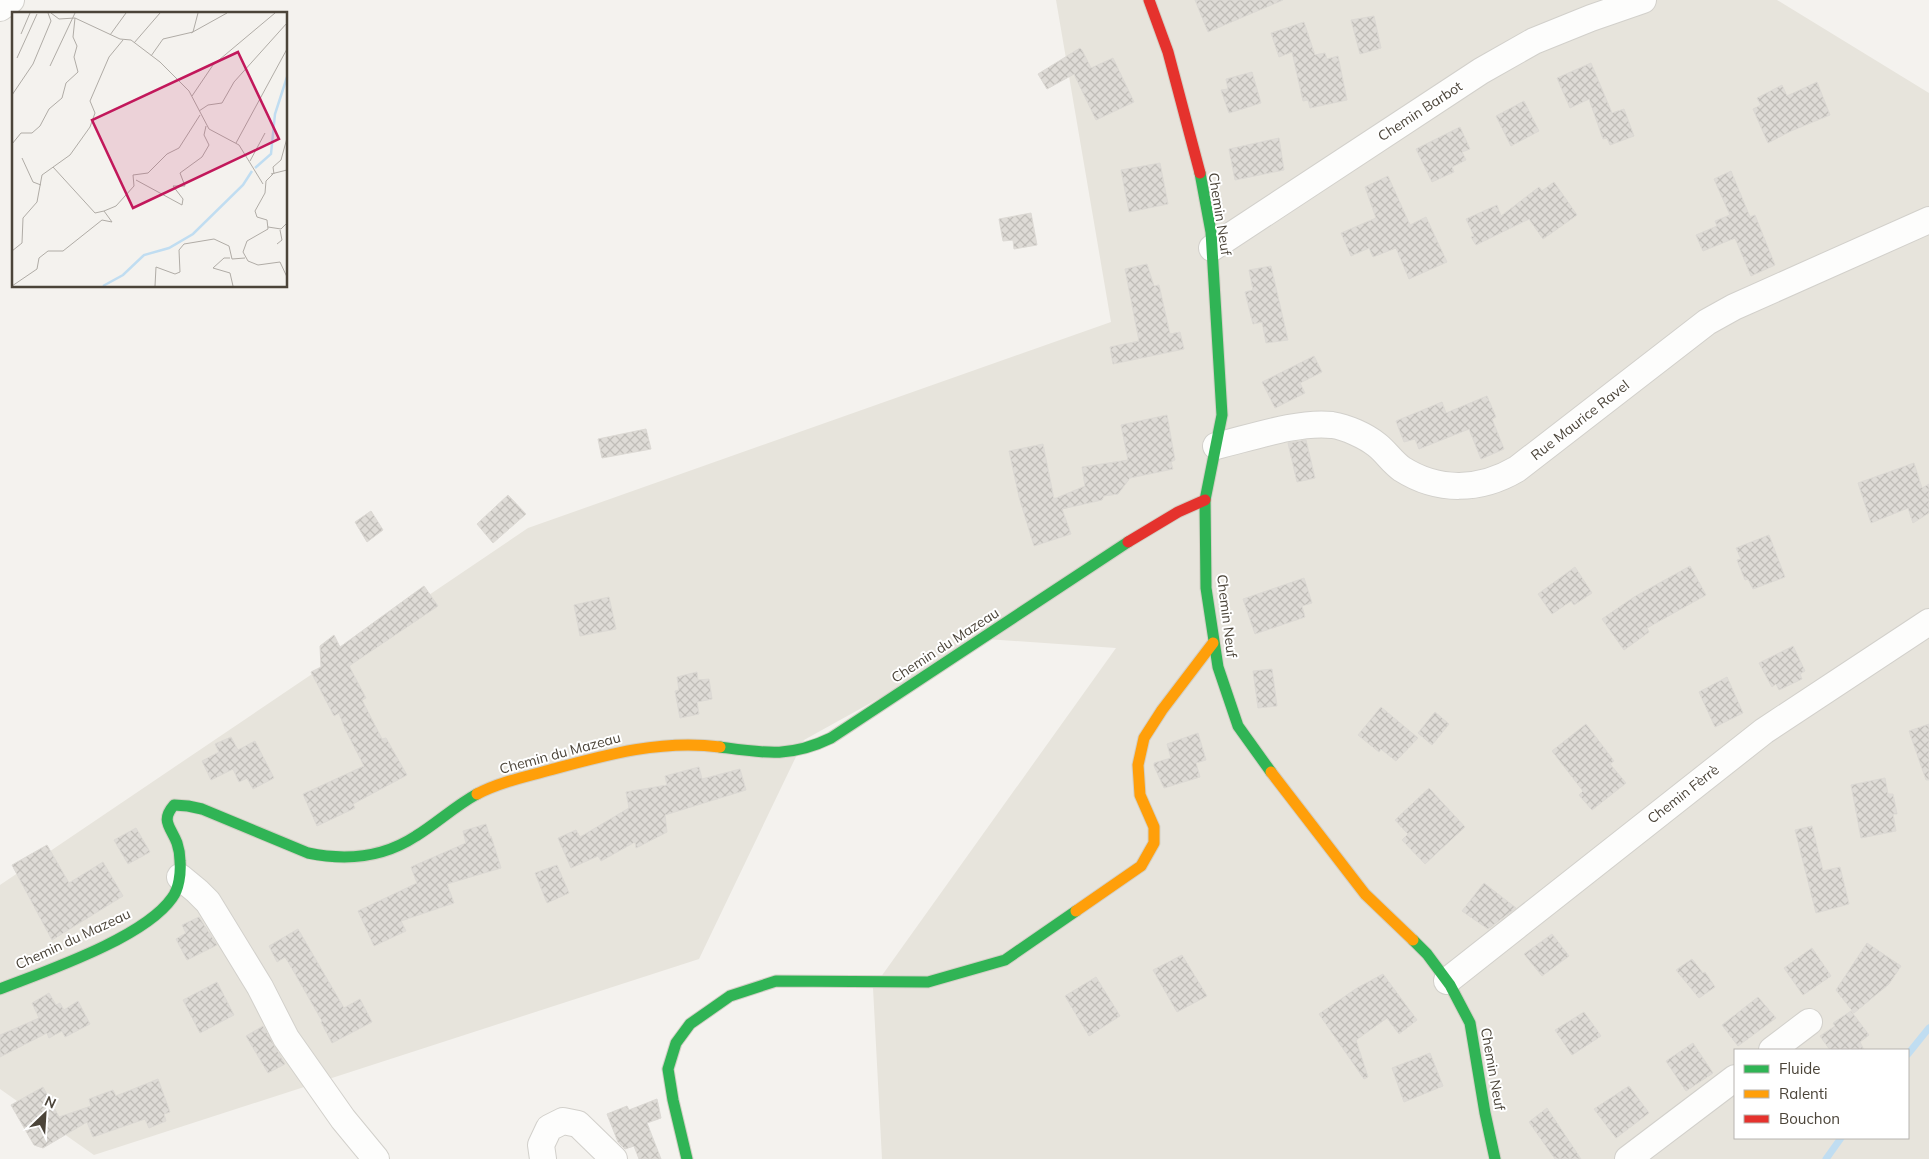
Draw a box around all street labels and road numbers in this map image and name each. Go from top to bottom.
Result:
street label: Chemin Barbot [1374,77,1466,145]
street label: Chemin Neuf [1205,171,1235,257]
street label: Rue Maurice Ravel [1527,376,1633,464]
street label: Chemin Neuf [1213,573,1241,659]
street label: Chemin du Mazeau [888,604,1002,686]
street label: Chemin du Mazeau [497,728,623,778]
street label: Chemin Fèrrè [1644,760,1722,828]
street label: Chemin du Mazeau [13,905,133,973]
street label: Chemin Neuf [1477,1026,1509,1112]

